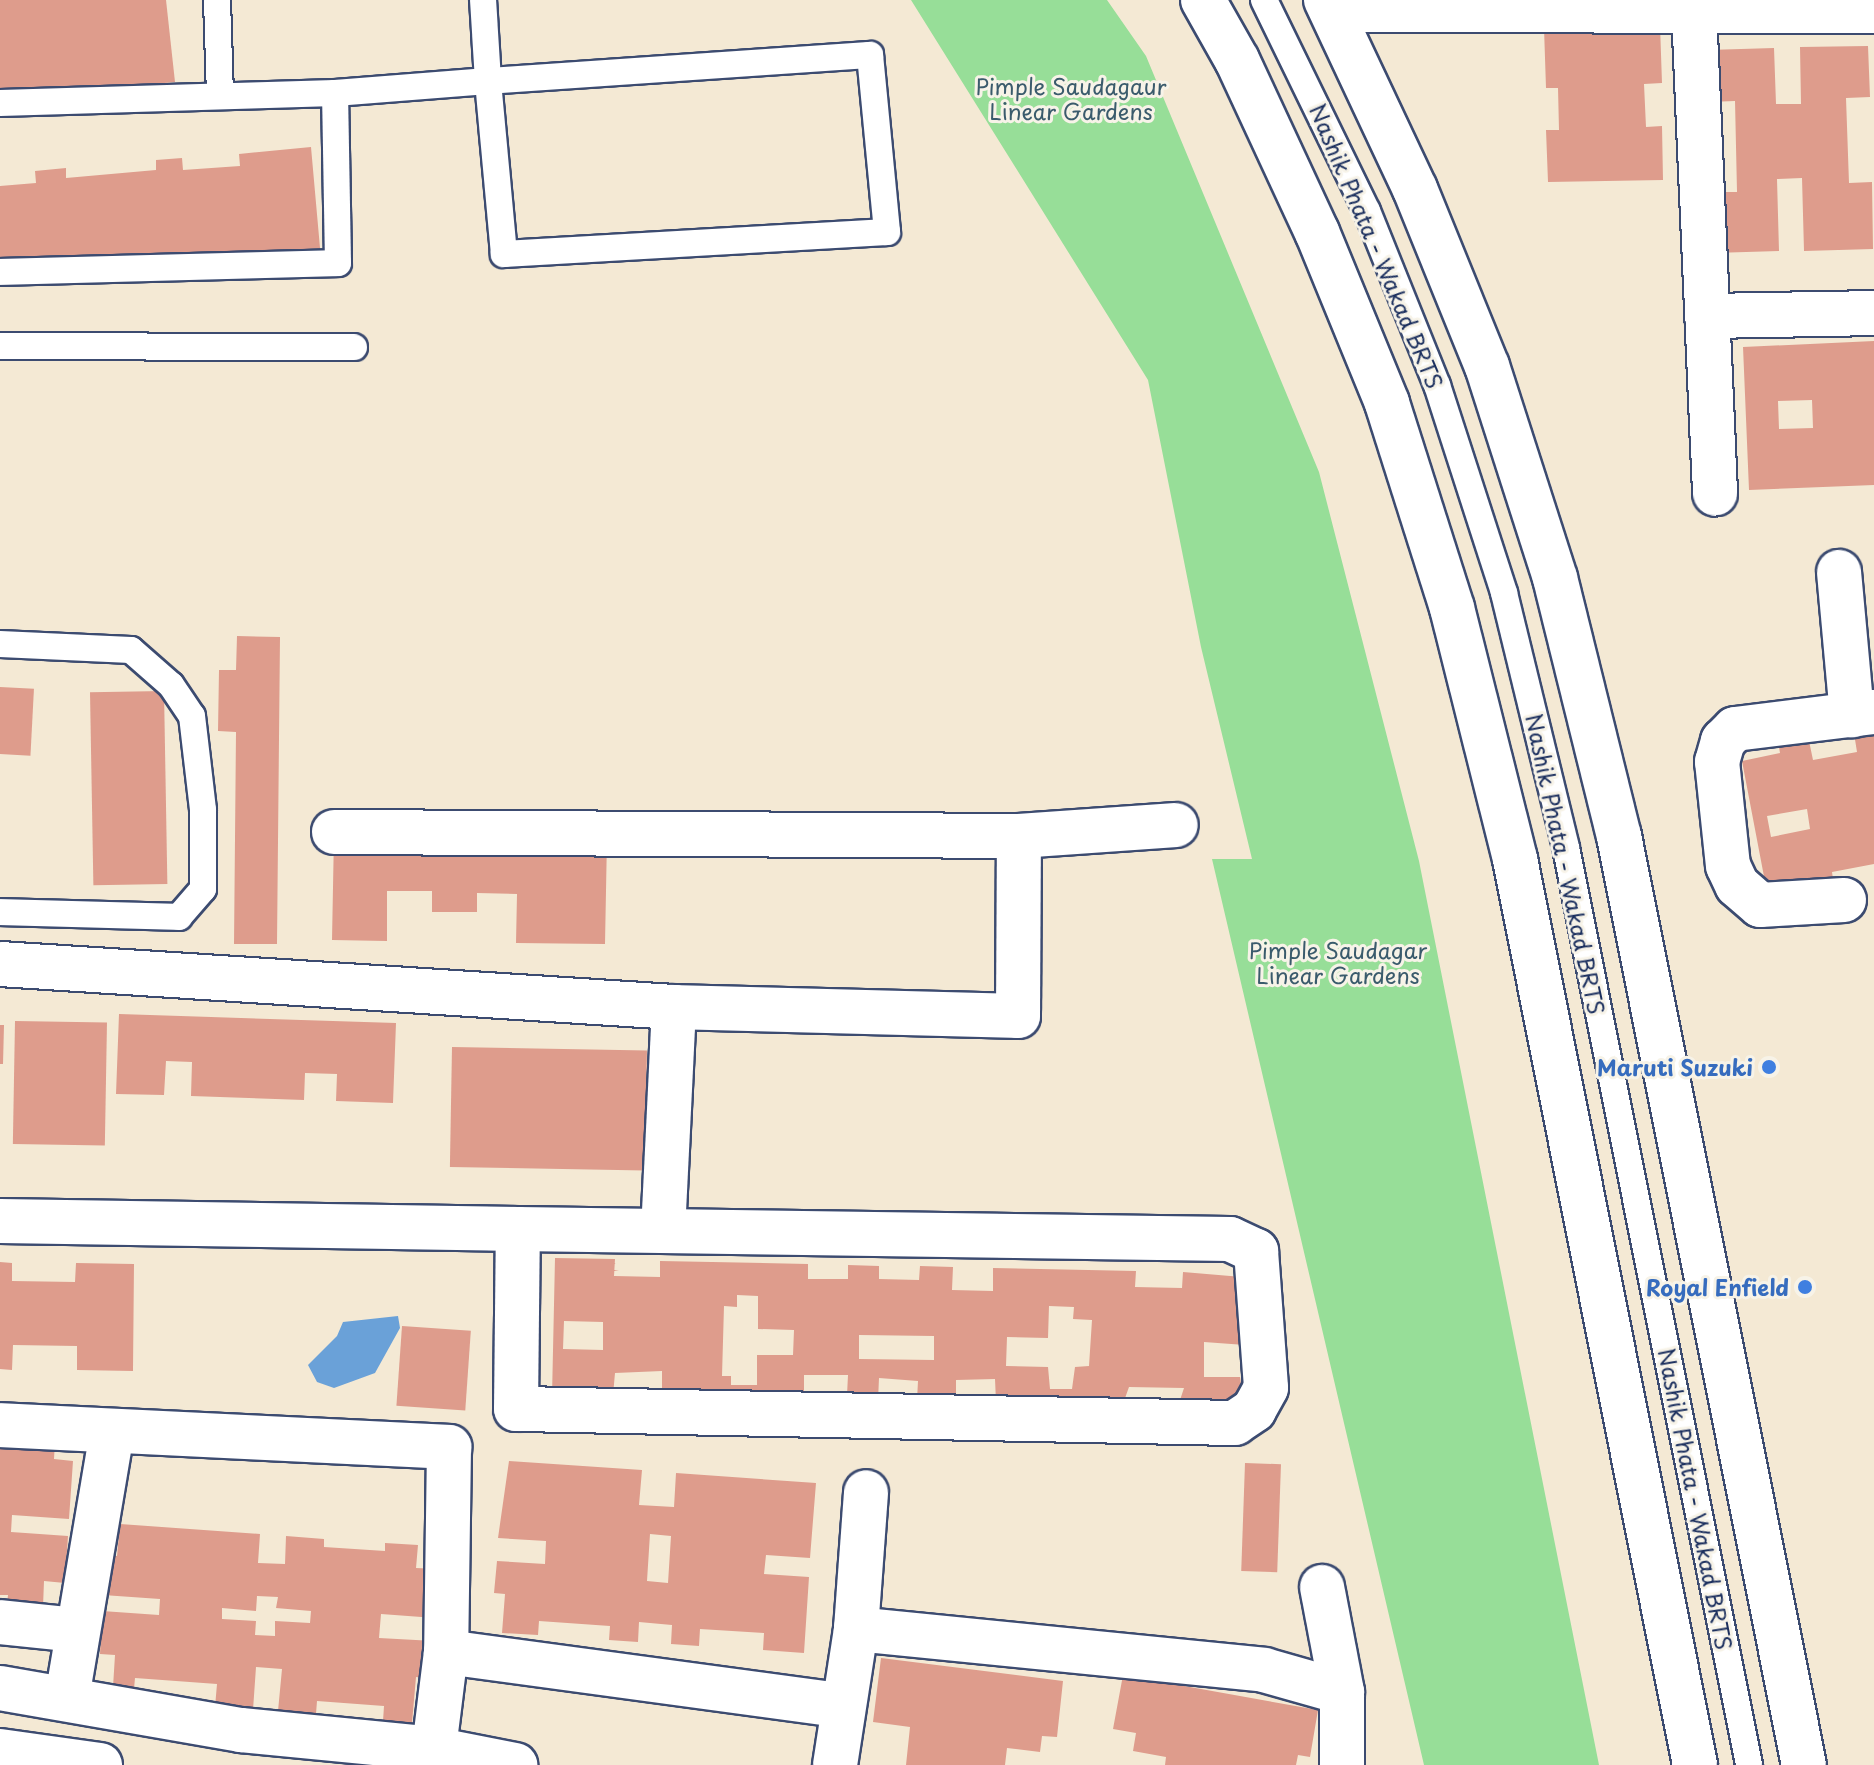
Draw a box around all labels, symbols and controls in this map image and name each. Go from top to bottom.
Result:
park label: Pimple Saudagaur Linear Gardens [974,72,1168,124]
street label: Nashik Phata - Wakad BRTS [1305,99,1449,393]
street label: Nashik Phata - Wakad BRTS [1521,711,1611,1017]
park label: Pimple Saudagar Linear Gardens [1248,936,1428,988]
place label: Maruti Suzuki [1597,1054,1753,1080]
marker: Maruti Suzuki [1760,1058,1778,1076]
place label: Royal Enfield [1646,1274,1789,1300]
marker: Royal Enfield [1796,1278,1814,1296]
street label: Nashik Phata - Wakad BRTS [1654,1345,1738,1653]

